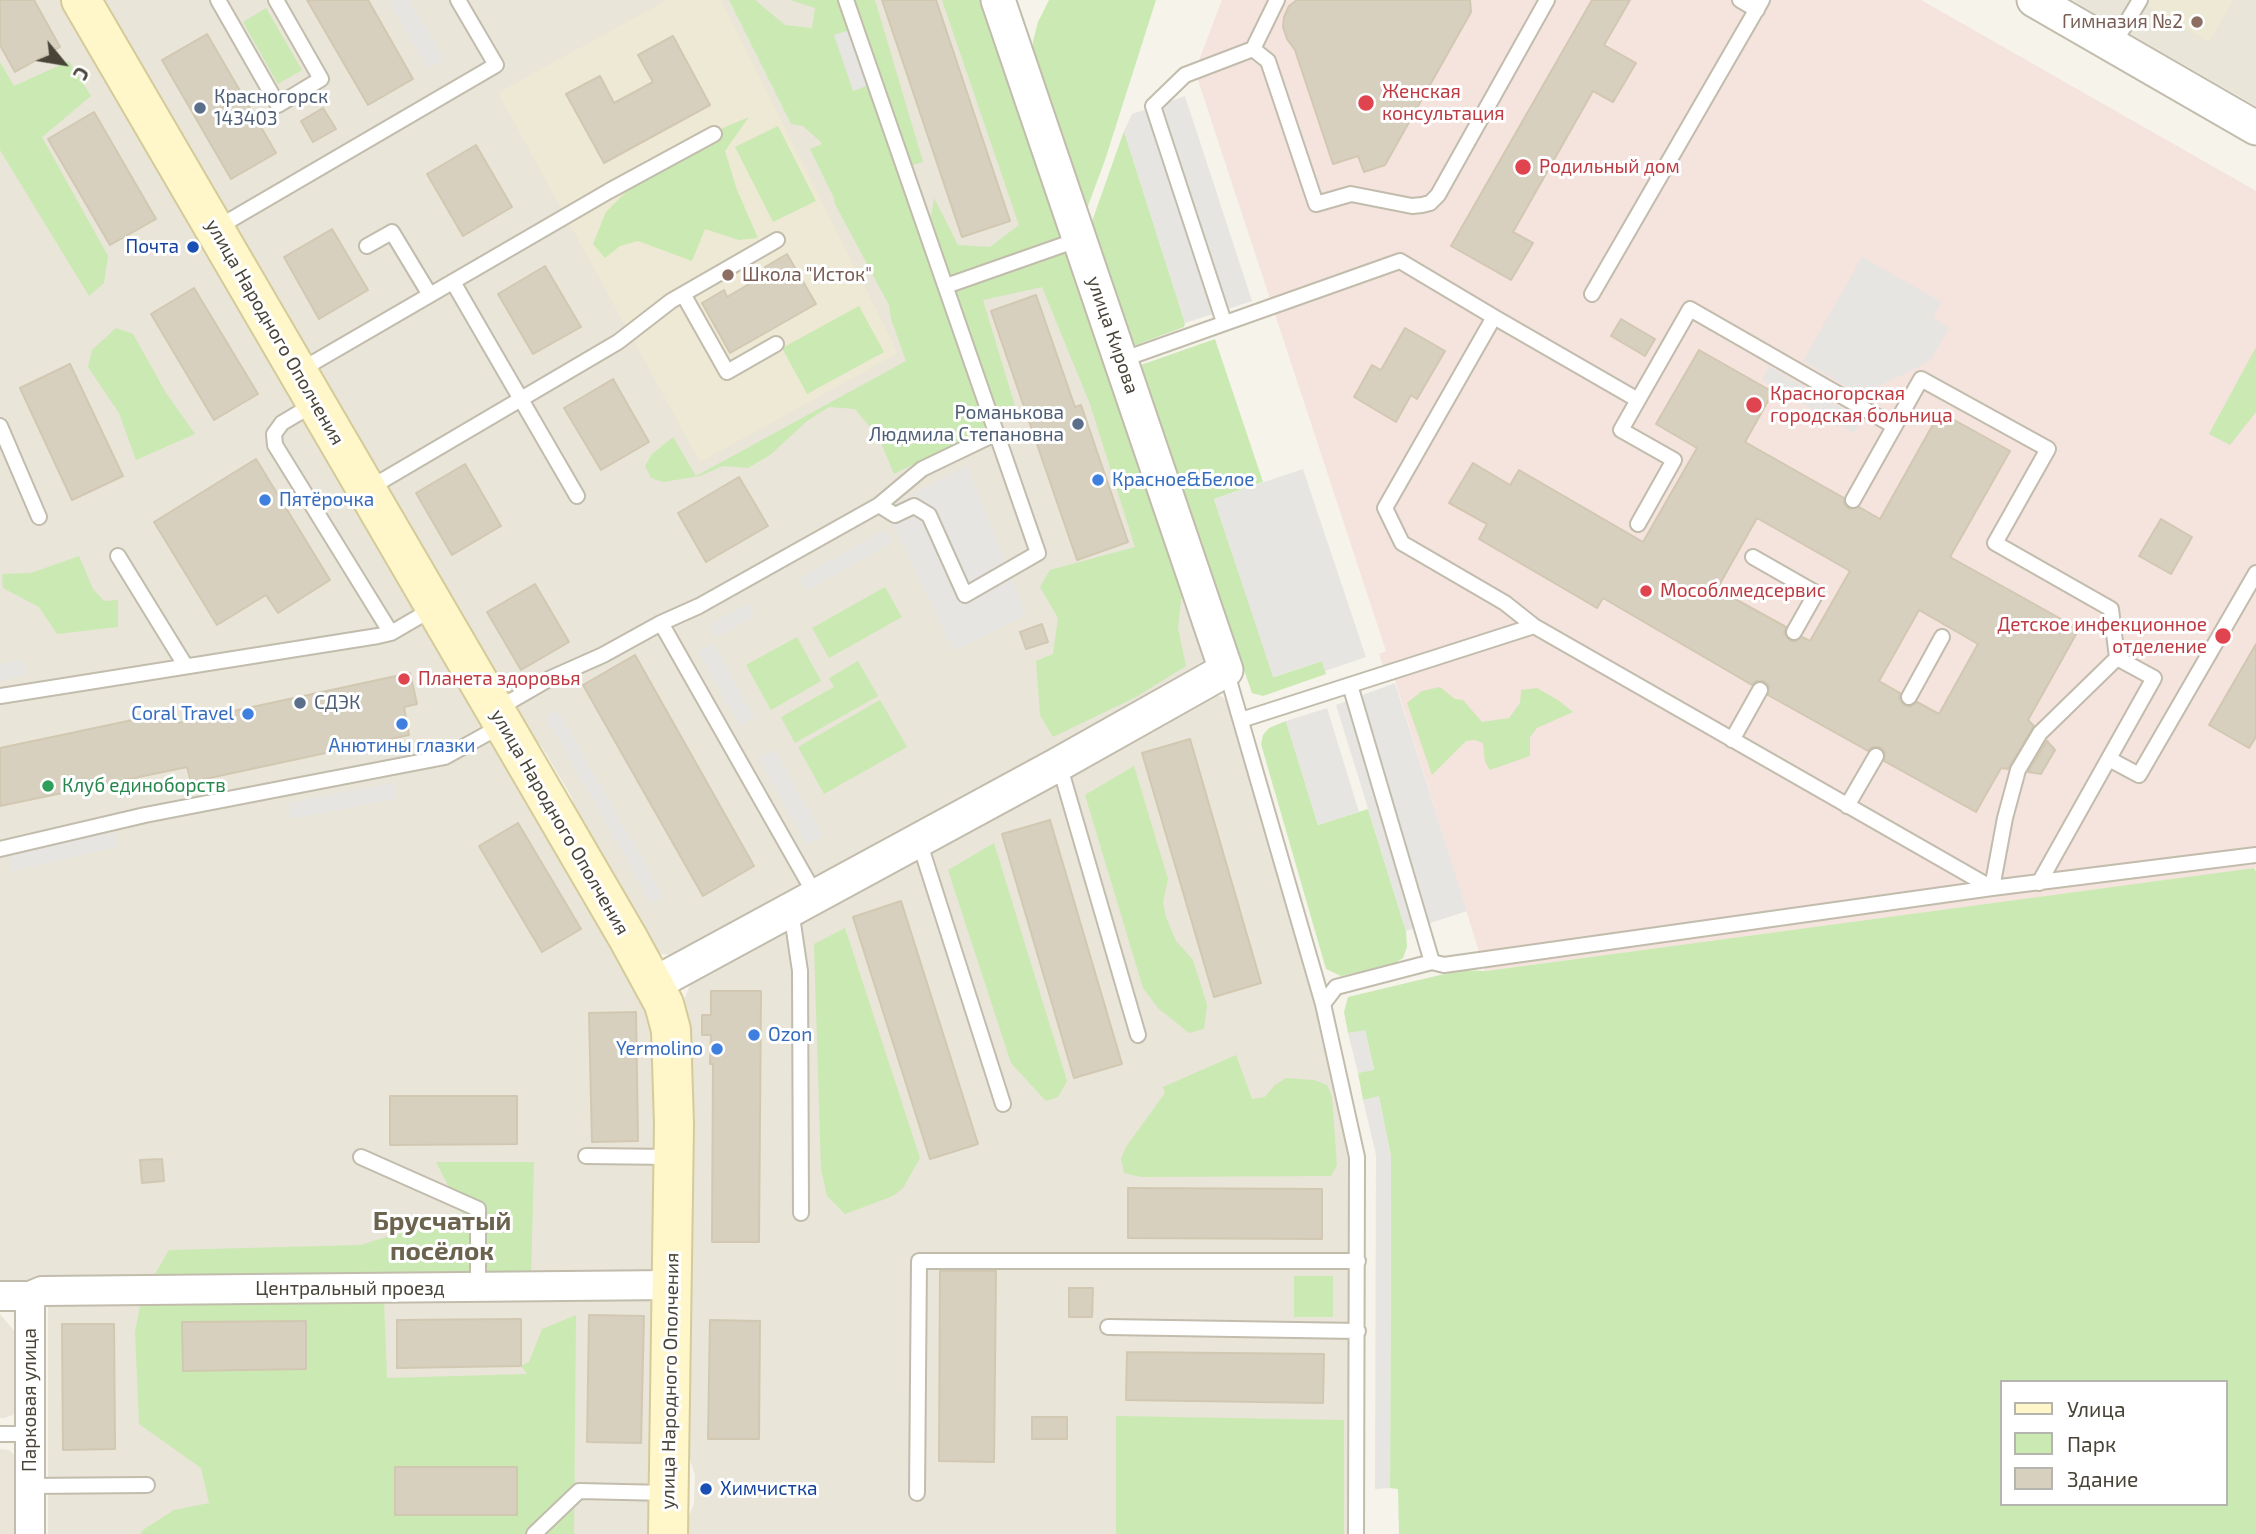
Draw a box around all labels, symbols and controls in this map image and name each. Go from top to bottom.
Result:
place label: Гимназия №2 [2062,11,2183,33]
marker: Гимназия №2 [2189,14,2205,30]
north arrow [28,28,98,98]
text: С [69,63,94,84]
place label: Женская консультация [1382,81,1505,125]
place label: Красногорск 143403 [214,86,328,130]
marker: Женская консультация [1356,93,1376,113]
marker: Красногорск 143403 [192,100,208,116]
place label: Родильный дом [1539,156,1680,178]
marker: Родильный дом [1513,157,1533,177]
street label: улица Народного Ополчения [201,215,349,449]
place label: Почта [126,236,179,258]
marker: Почта [185,239,201,255]
place label: Школа "Исток" [742,264,872,286]
marker: Школа "Исток" [720,267,736,283]
street label: улица Кирова [1082,273,1144,397]
place label: Красногорская городская больница [1770,383,1953,427]
marker: Красногорская городская больница [1744,395,1764,415]
place label: Романькова Людмила Степановна [869,402,1064,446]
marker: Романькова Людмила Степановна [1070,416,1086,432]
place label: Красное&Белое [1112,469,1255,491]
marker: Красное&Белое [1090,472,1106,488]
place label: Пятёрочка [279,489,374,511]
marker: Пятёрочка [257,492,273,508]
place label: Мособлмедсервис [1660,580,1826,602]
marker: Мособлмедсервис [1638,583,1654,599]
place label: Детское инфекционное отделение [1997,614,2207,658]
marker: Детское инфекционное отделение [2213,626,2233,646]
place label: Планета здоровья [418,668,581,690]
marker: Планета здоровья [396,671,412,687]
place label: СДЭК [314,692,360,714]
marker: СДЭК [292,695,308,711]
place label: Coral Travel [131,703,234,725]
street label: улица Народного Ополчения [486,705,634,939]
marker: Coral Travel [240,706,256,722]
marker: Анютины глазки [394,716,410,732]
place label: Анютины глазки [329,735,475,757]
place label: Клуб единоборств [62,775,226,797]
marker: Клуб единоборств [40,778,56,794]
place label: Ozon [768,1024,812,1046]
marker: Ozon [746,1027,762,1043]
place label: Yermolino [616,1038,703,1060]
marker: Yermolino [709,1041,725,1057]
district label: Брусчатый посёлок [373,1205,511,1266]
street label: улица Народного Ополчения [656,1252,684,1510]
street label: Центральный проезд [255,1278,445,1300]
street label: Парковая улица [19,1328,41,1472]
legend [2000,1380,2228,1506]
text: Улица [2067,1396,2126,1421]
text: Парк [2067,1431,2116,1456]
text: Здание [2067,1466,2138,1491]
place label: Химчистка [720,1478,818,1500]
marker: Химчистка [698,1481,714,1497]

